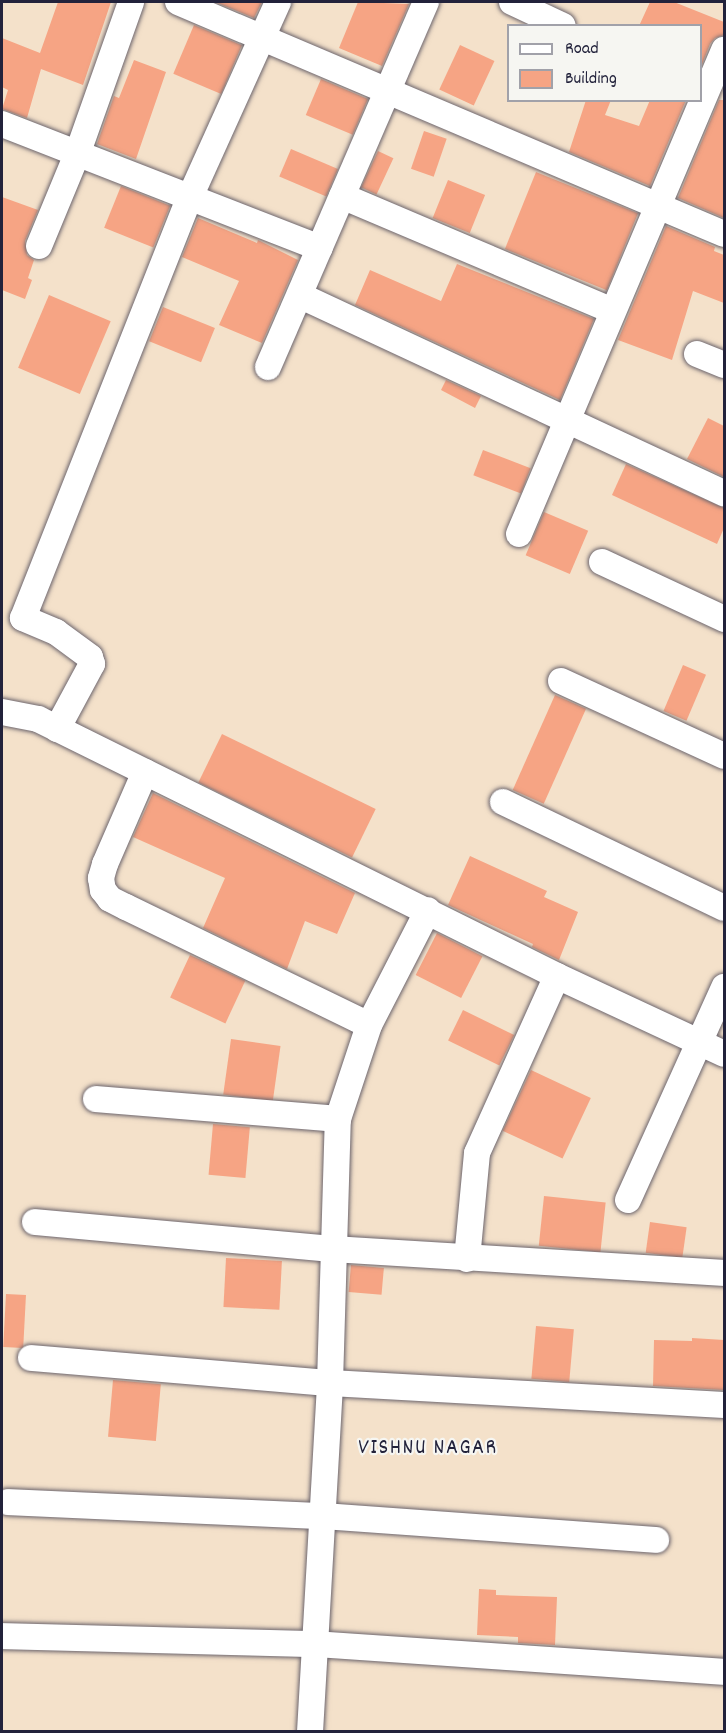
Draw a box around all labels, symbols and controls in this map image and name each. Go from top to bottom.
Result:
legend [507,24,702,102]
text: Road [565,37,599,62]
text: Building [565,67,617,92]
district label: VISHNU NAGAR [358,1436,498,1462]

